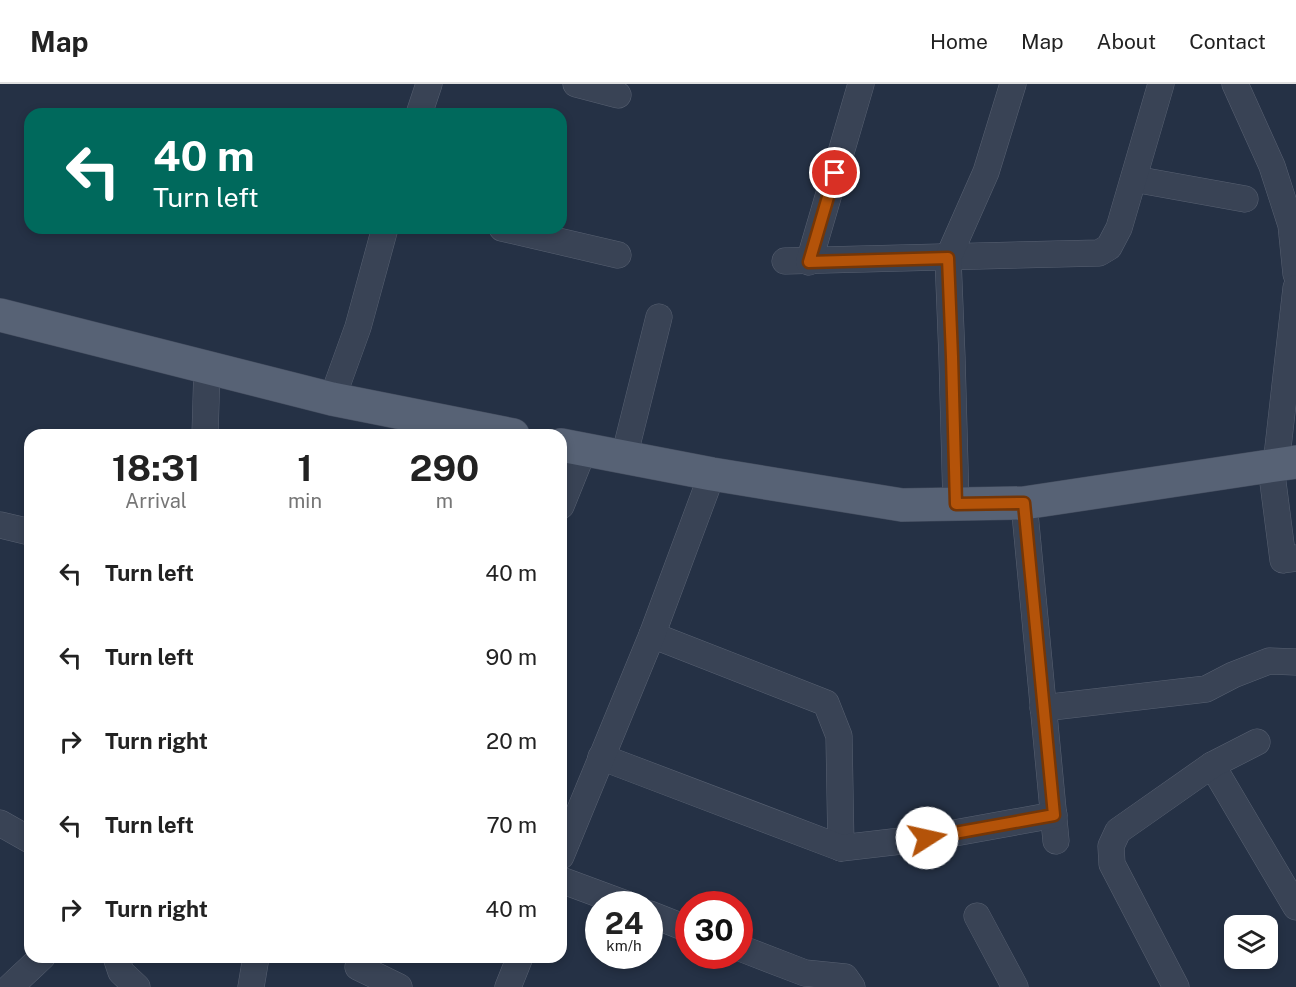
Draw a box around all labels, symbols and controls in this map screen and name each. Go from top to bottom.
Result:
text: Map [30,25,89,58]
text: Home [930,29,988,54]
text: Map [1021,29,1064,54]
text: About [1097,29,1156,54]
text: Contact [1189,29,1266,54]
text: 40 m [153,131,255,180]
icon: left [54,132,132,210]
pin [809,147,860,198]
icon: arrive [818,156,851,189]
text: Turn left [153,181,259,213]
text: 18:31 [112,447,200,489]
text: 1 [297,447,313,489]
text: 290 [410,447,479,489]
text: Arrival [125,489,187,513]
text: min [288,489,322,513]
text: m [436,489,453,513]
icon: left [54,557,87,590]
text: Turn left [105,560,194,586]
text: 40 m [485,560,537,586]
icon: left [54,641,87,674]
text: Turn left [105,644,194,670]
text: 90 m [486,644,537,670]
icon: right [54,725,87,758]
text: Turn right [105,728,208,754]
text: 20 m [486,728,537,754]
position arrow [895,806,959,870]
icon: left [54,809,87,842]
text: Turn left [105,812,194,838]
text: 70 m [486,812,537,838]
speed limit sign: 30 [675,891,753,969]
icon: right [54,893,87,926]
text: Turn right [105,896,208,922]
text: 40 m [485,896,537,922]
text: 24 [605,905,643,941]
map controls [1224,915,1278,969]
button: layers [1224,915,1278,969]
text: km/h [606,937,642,954]

